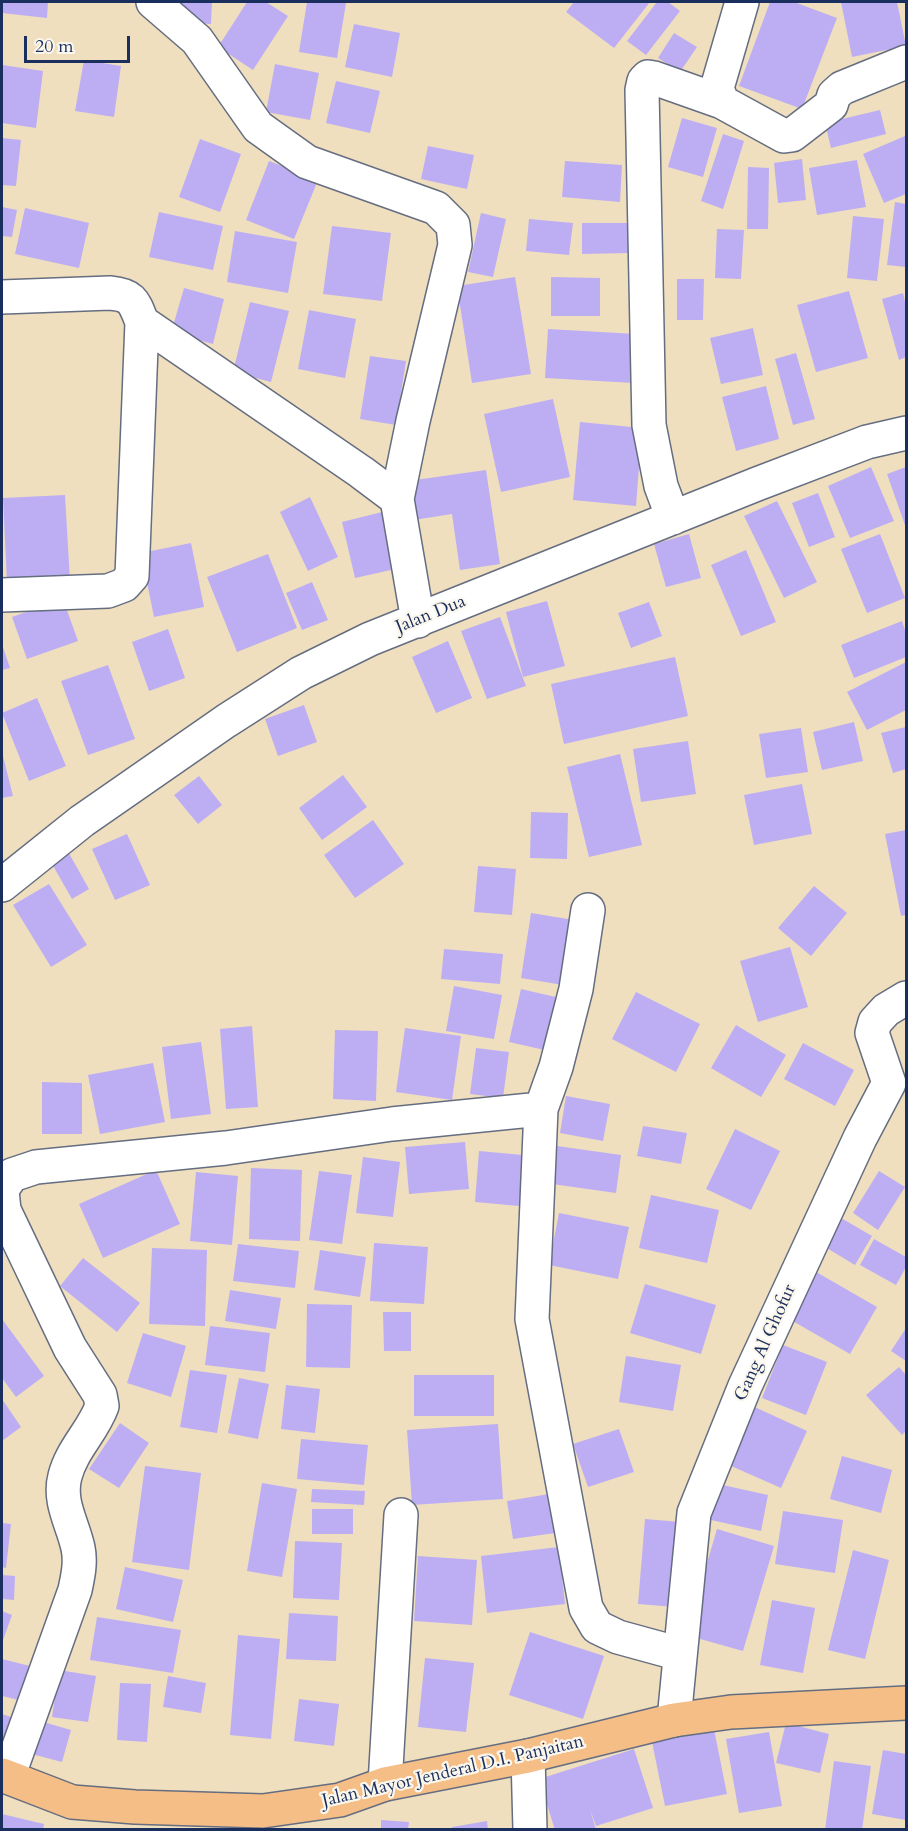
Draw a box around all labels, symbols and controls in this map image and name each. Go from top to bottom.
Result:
scale bar [27,24,134,62]
text: 20 m [35,34,74,59]
street label: Jalan Dua [393,591,469,639]
street label: Gang Al Ghofur [731,1281,801,1405]
street label: Jalan Mayor Jenderal D.I. Panjaitan [320,1731,586,1813]

